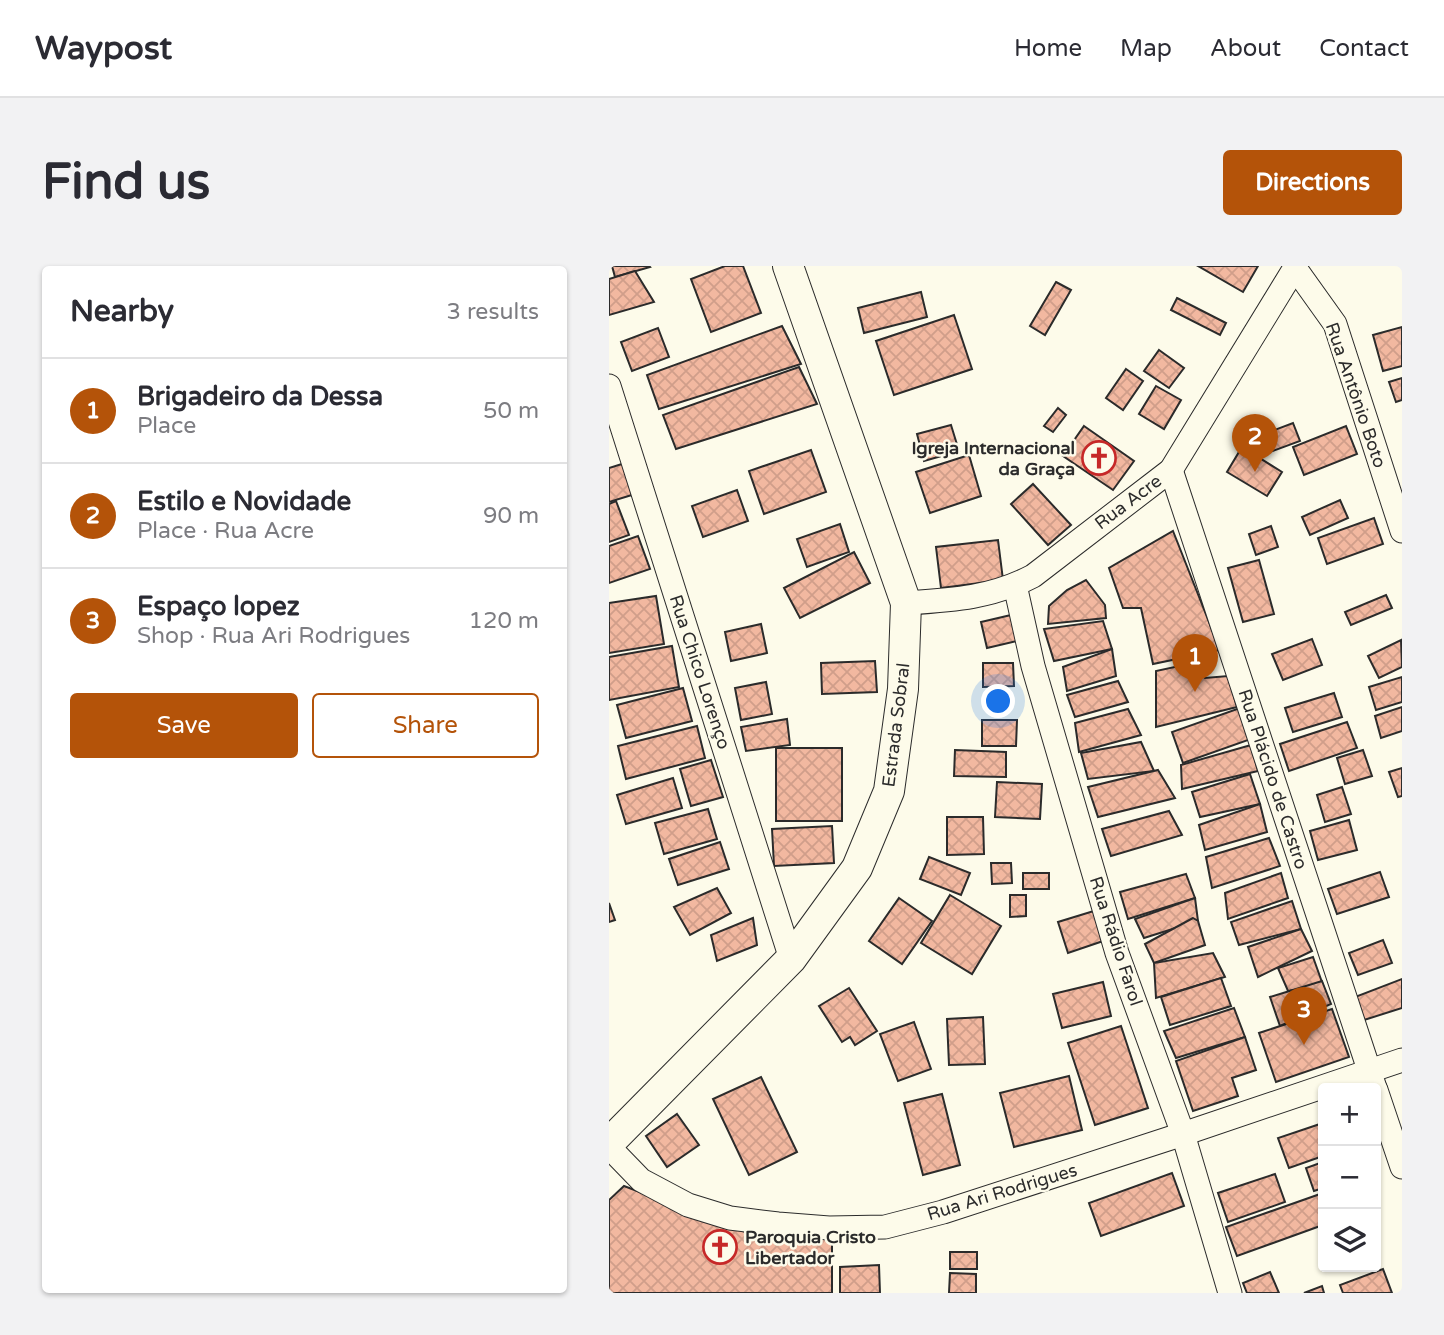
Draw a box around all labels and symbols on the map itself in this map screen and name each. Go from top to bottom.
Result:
street label: Rua Antônio Boto [1321,319,1391,471]
pin: 2 [1232,414,1278,472]
place label: Igreja Internacional da Graça [911,437,1075,480]
church icon: Igreja Internacional da Graça [1080,439,1118,477]
street label: Rua Acre [1090,470,1166,534]
street label: Rua Chico Lorenço [665,592,735,752]
pin: 1 [1172,634,1218,692]
street label: Estrada Sobral [877,662,915,788]
your location [981,684,1015,718]
street label: Rua Plácido de Castro [1233,686,1313,872]
street label: Rua Rádio Farol [1085,874,1147,1008]
pin: 3 [1281,987,1327,1045]
street label: Rua Ari Rodrigues [924,1159,1080,1225]
place label: Paroquia Cristo Libertador [745,1226,876,1269]
church icon: Paroquia Cristo Libertador [701,1228,739,1266]

